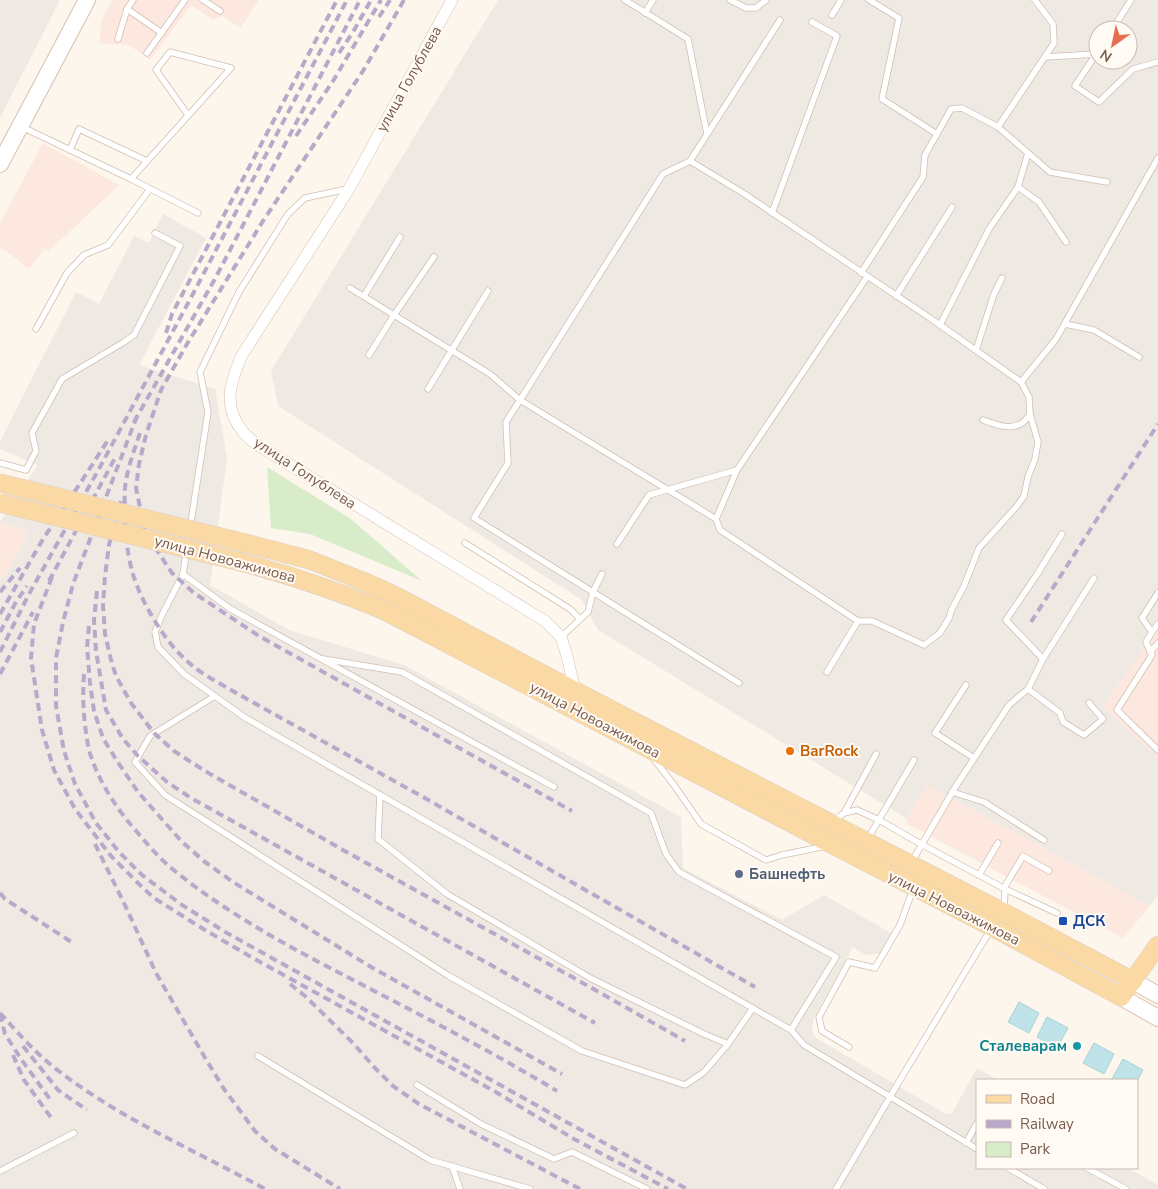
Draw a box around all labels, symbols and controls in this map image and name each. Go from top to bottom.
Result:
north arrow [1088,20,1138,70]
street label: улица Голублева [372,22,446,136]
text: N [1097,45,1116,66]
street label: улица Голублева [250,432,360,514]
street label: улица Новоажимова [152,531,298,587]
street label: улица Новоажимова [526,677,664,763]
place label: BarRock [800,741,859,761]
marker: BarRock [784,745,796,757]
place label: Башнефть [749,864,825,884]
street label: улица Новоажимова [885,866,1023,950]
marker: Башнефть [733,868,745,880]
place label: ДСК [1073,911,1106,931]
marker: ДСК [1057,915,1069,927]
place label: Сталеварам [979,1036,1067,1056]
marker: Сталеварам [1071,1040,1083,1052]
legend [976,1079,1138,1169]
text: Road [1020,1089,1055,1109]
text: Railway [1020,1114,1074,1134]
text: Park [1020,1139,1050,1159]

